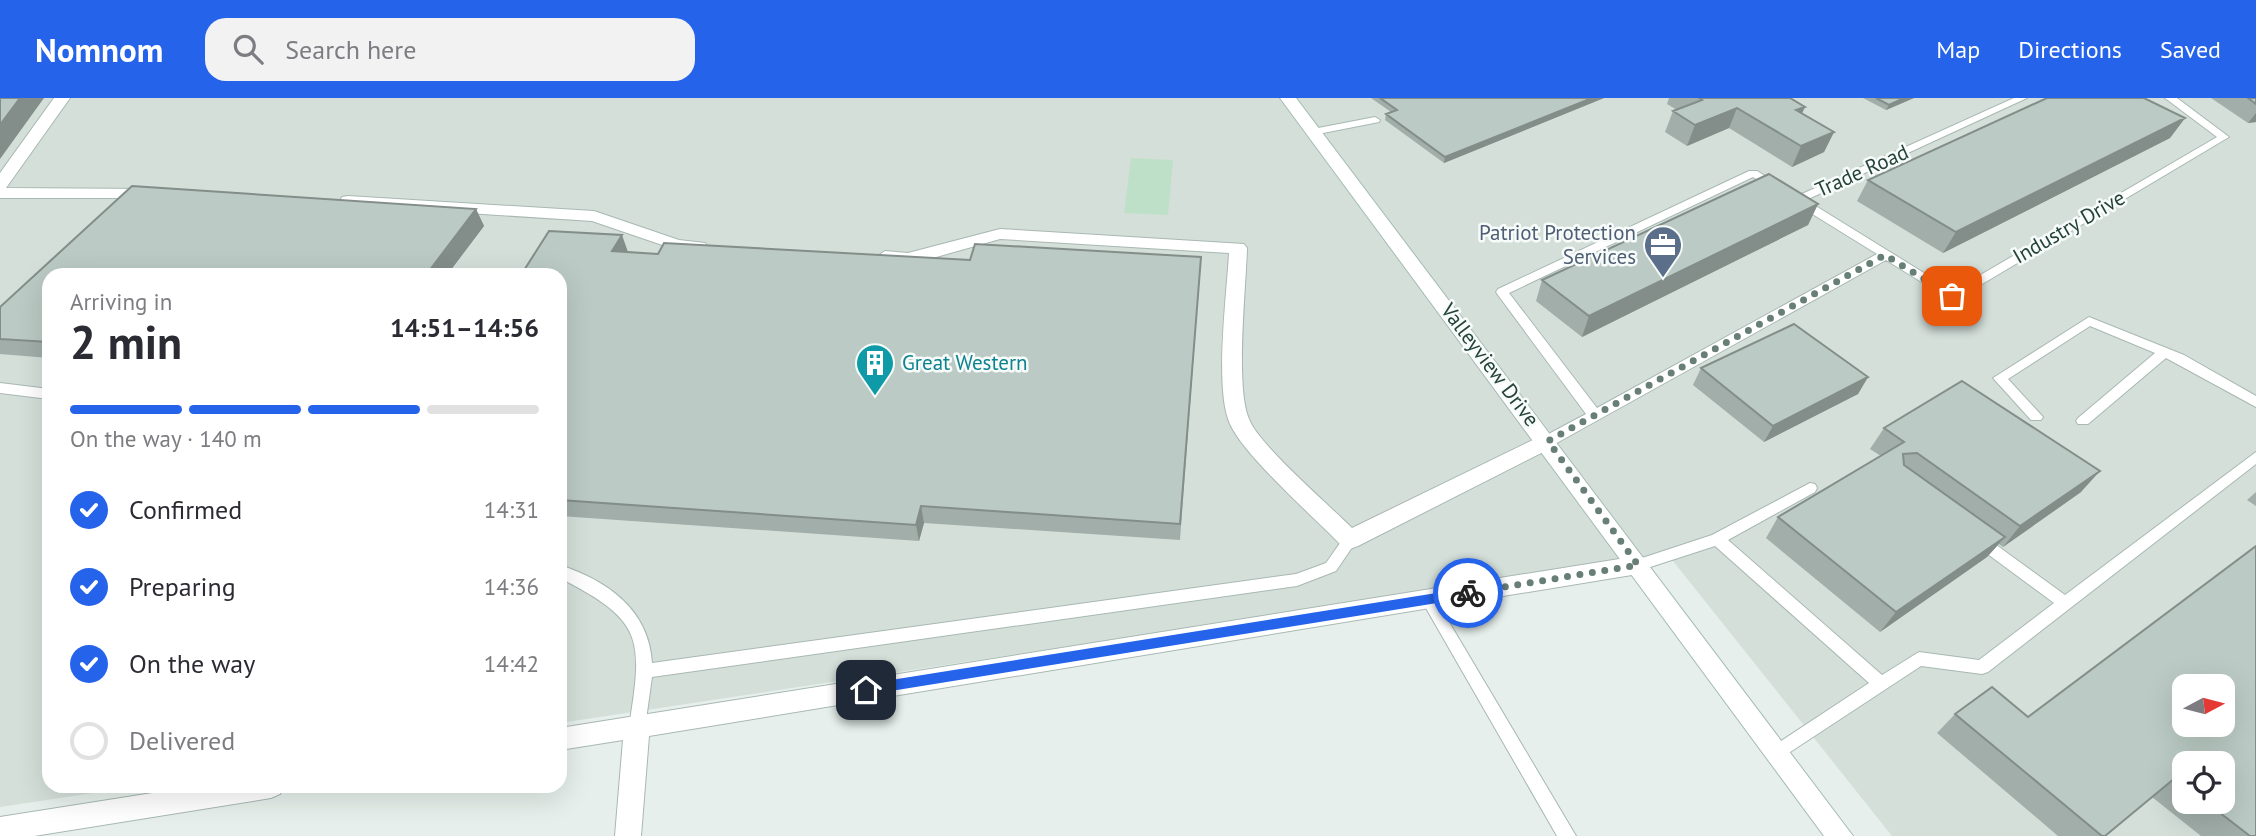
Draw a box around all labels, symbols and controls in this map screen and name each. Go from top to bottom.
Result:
search box [205,18,695,81]
text: Nomnom [35,28,163,71]
icon: search [229,30,267,68]
text: Search here [285,33,416,66]
text: Map [1936,34,1980,65]
text: Directions [2018,34,2122,65]
text: Saved [2160,34,2221,65]
street label: Trade Road [1811,138,1913,203]
street label: Industry Drive [2008,184,2130,270]
place label: Patriot Protection Services [1479,219,1636,270]
office icon: Patriot Protection Services [1642,224,1684,279]
pin [1922,266,1982,326]
icon: bag [1933,277,1971,315]
text: Arriving in [70,287,172,316]
street label: Valleyview Drive [1435,297,1546,432]
text: 14:51–14:56 [390,311,539,344]
text: 2 min [70,312,182,372]
building icon: Great Western [854,342,896,397]
place label: Great Western [902,349,1028,376]
text: On the way · 140 m [70,424,262,453]
icon: check [70,491,108,529]
text: Confirmed [129,493,242,526]
text: 14:31 [484,495,539,524]
courier [1433,558,1503,628]
icon: check [70,568,108,606]
text: Preparing [129,570,236,603]
text: 14:36 [484,572,539,601]
icon: bike [1449,574,1487,612]
icon: check [70,645,108,683]
text: On the way [129,647,255,680]
text: 14:42 [484,649,539,678]
pin [836,660,896,720]
icon: home [847,671,885,709]
north arrow [2172,674,2235,737]
map controls [2172,674,2235,814]
text: Delivered [129,724,235,757]
button: locate [2172,751,2235,814]

